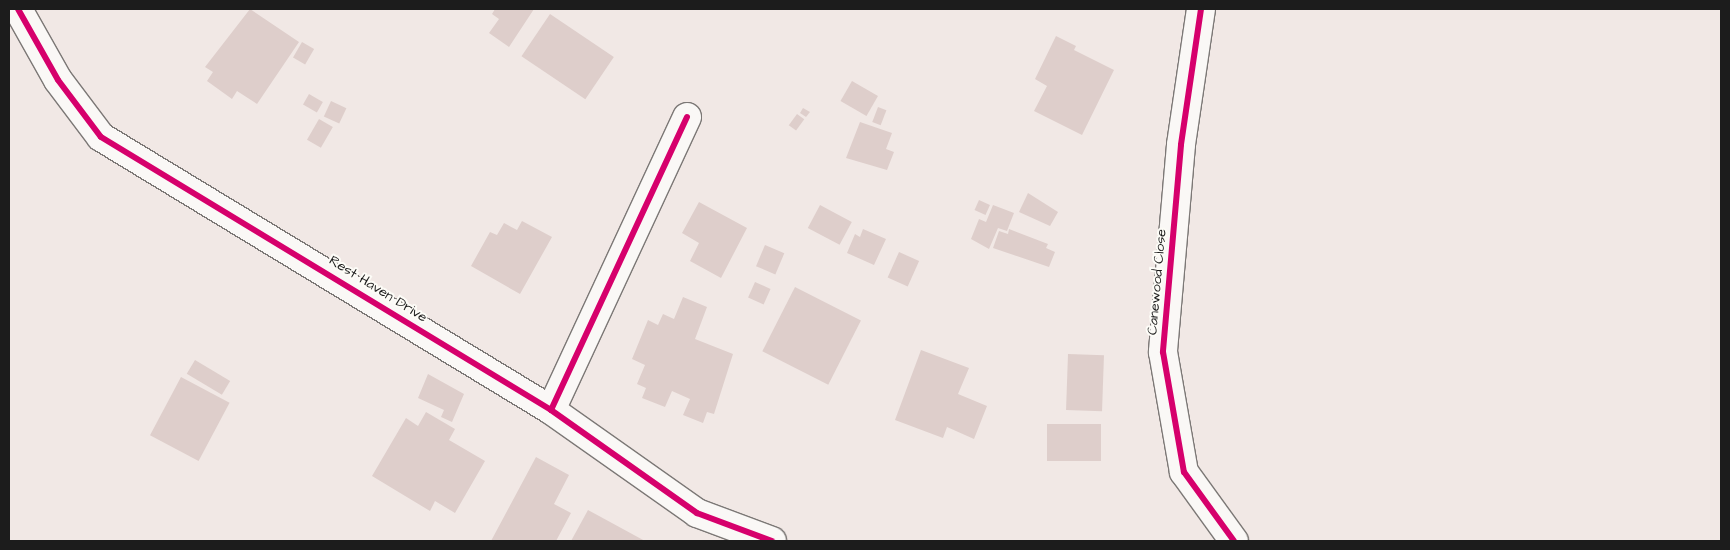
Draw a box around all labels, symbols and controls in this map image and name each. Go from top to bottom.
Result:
street label: Canewood Close [1144,228,1170,336]
street label: Rest Haven Drive [326,252,430,326]

